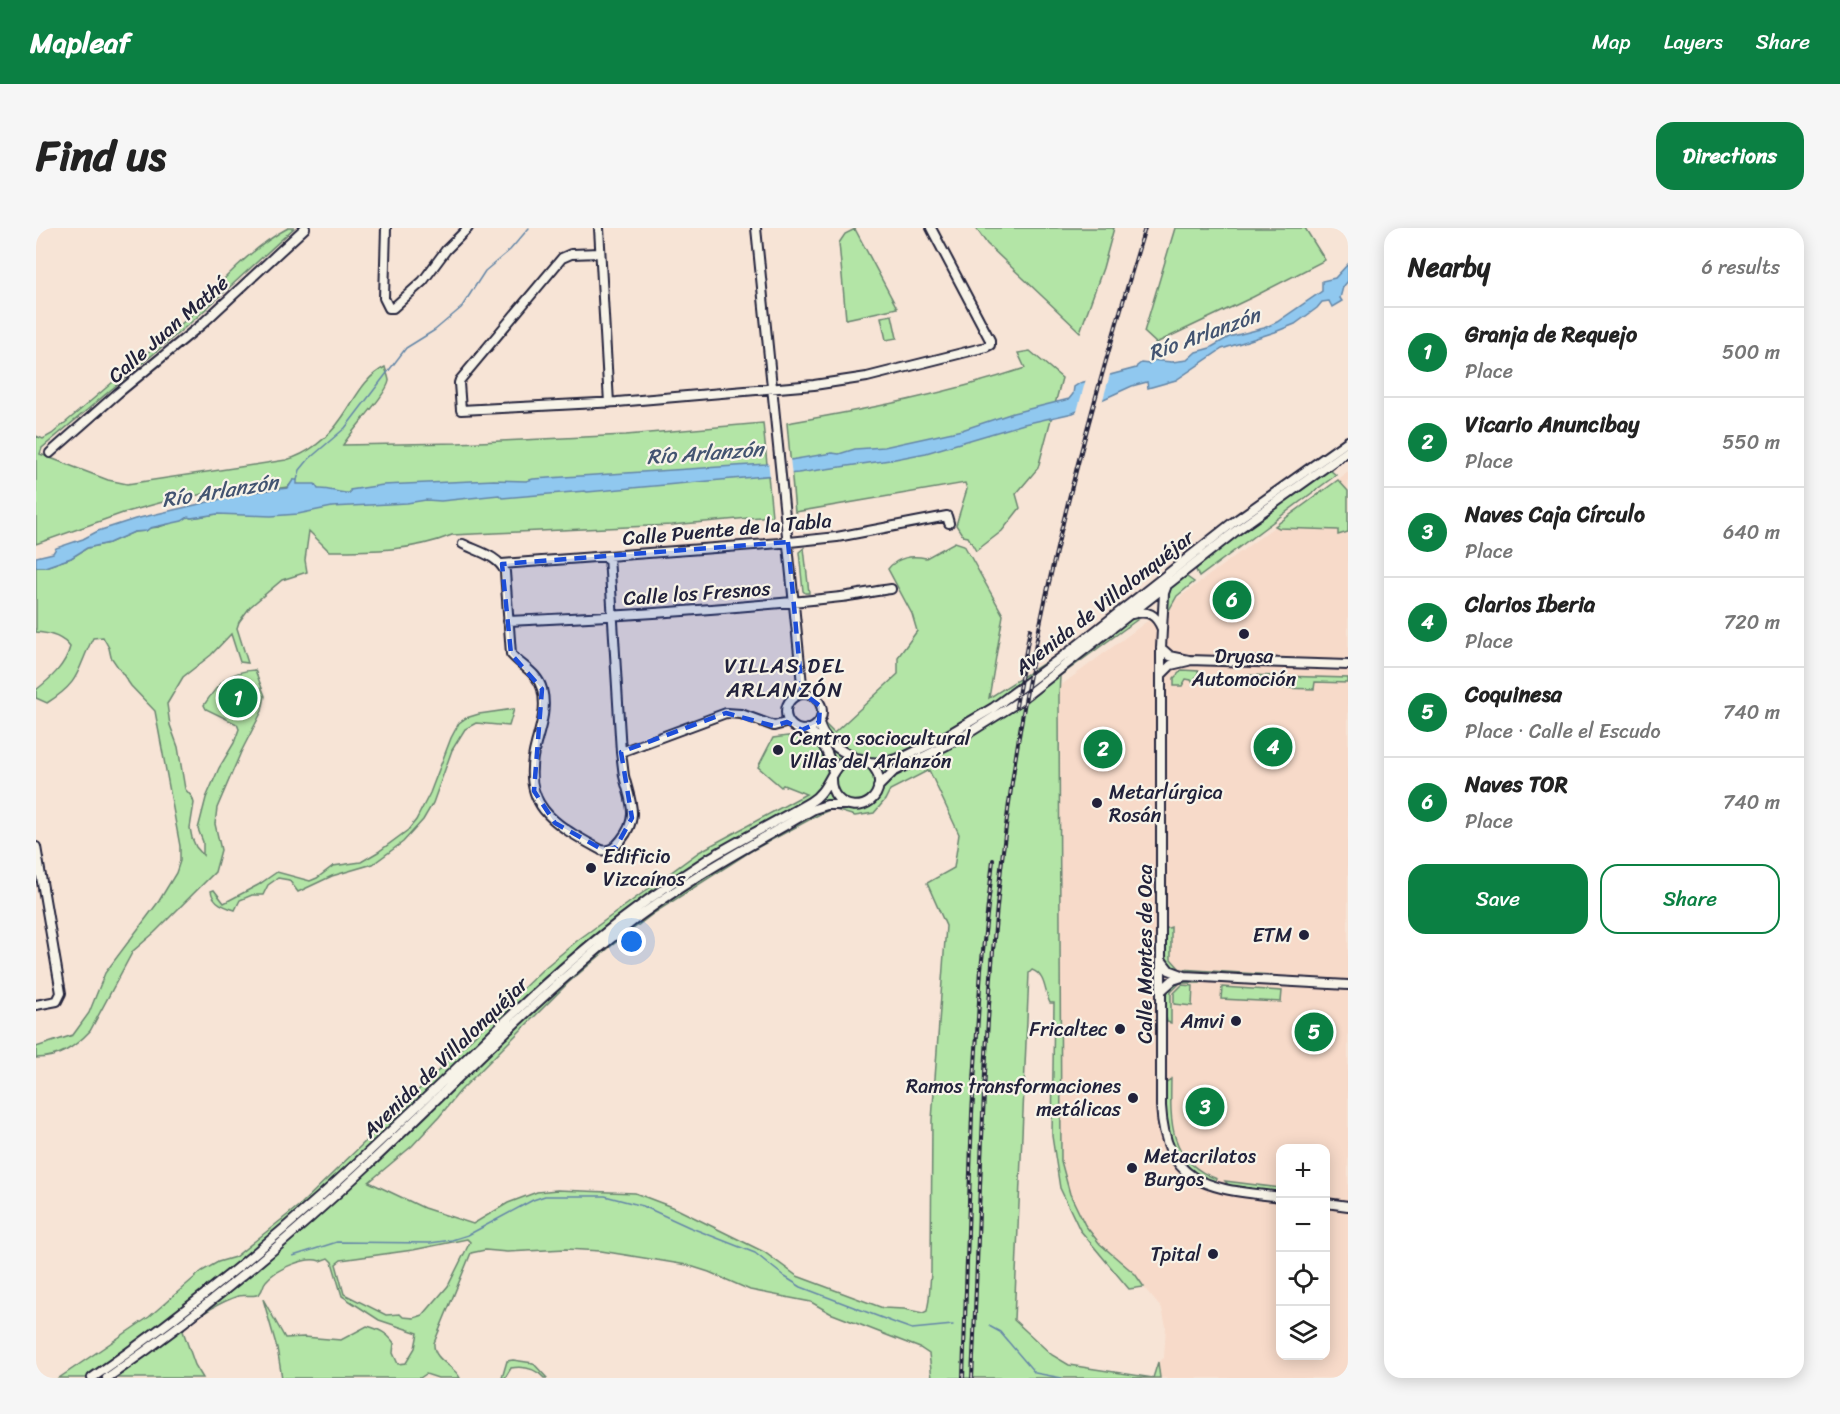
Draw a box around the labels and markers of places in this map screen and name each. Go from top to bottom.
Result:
pin: 6 [1212,578,1252,622]
marker: Dryasa Automoción [1237,627,1251,641]
place label: Dryasa Automoción [1191,639,1296,697]
pin: 1 [218,676,258,720]
place label: Centro sociocultural Villas del Arlanzón [790,721,972,779]
pin: 4 [1254,724,1292,770]
pin: 2 [1084,726,1122,772]
marker: Centro sociocultural Villas del Arlanzón [771,743,785,757]
place label: Metarlúrgica Rosán [1109,775,1223,833]
marker: Metarlúrgica Rosán [1090,796,1104,810]
place label: Edificio Vizcaínos [603,839,686,897]
marker: Edificio Vizcaínos [584,861,598,875]
place label: ETM [1253,918,1292,953]
marker: ETM [1297,928,1311,942]
place label: Amvi [1180,1004,1225,1039]
pin: 5 [1294,1010,1334,1054]
place label: Fricaltec [1029,1012,1108,1047]
marker: Amvi [1229,1014,1243,1028]
marker: Fricaltec [1113,1022,1127,1036]
place label: Ramos transformaciones metálicas [906,1069,1122,1127]
pin: 3 [1186,1084,1224,1130]
marker: Ramos transformaciones metálicas [1126,1091,1140,1105]
place label: Metacrilatos Burgos [1144,1139,1257,1197]
marker: Metacrilatos Burgos [1125,1161,1139,1175]
place label: Tpital [1151,1237,1201,1272]
marker: Tpital [1206,1247,1220,1261]

